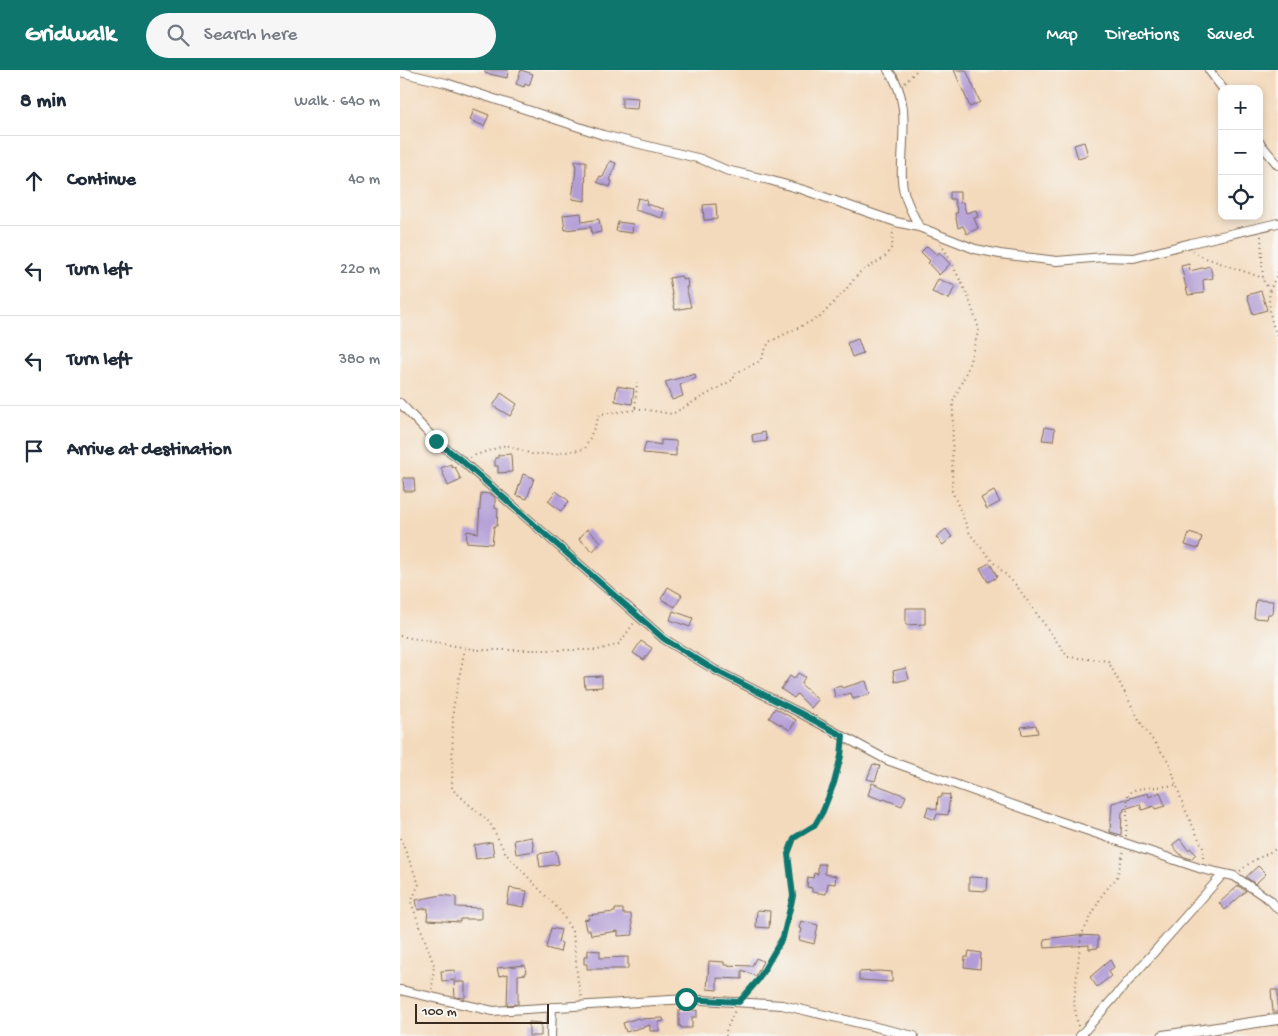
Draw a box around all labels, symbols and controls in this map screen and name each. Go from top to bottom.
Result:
search box [146,13,496,58]
text: Gridwalk [25,21,116,50]
icon: search [164,21,192,49]
text: Search here [204,24,297,47]
text: Map [1046,25,1078,46]
text: Directions [1106,25,1179,46]
text: Saved [1207,25,1253,46]
map controls [1218,85,1263,220]
button: + [1218,85,1263,130]
text: 8 min [20,90,66,115]
text: Walk · 640 m [294,93,380,112]
button: − [1218,130,1263,175]
icon: ahead [20,167,48,195]
text: Continue [67,169,136,192]
text: 40 m [348,171,380,190]
button: locate [1218,175,1263,220]
icon: left [20,257,48,285]
text: Turn left [67,259,131,282]
text: 220 m [340,261,380,280]
icon: left [20,347,48,375]
text: Turn left [67,349,131,372]
text: 380 m [339,351,380,370]
route end [425,430,448,453]
icon: arrive [20,437,48,465]
text: Arrive at destination [67,439,231,462]
route start [675,988,698,1011]
scale bar [415,1001,549,1024]
text: 100 m [422,1004,457,1021]

